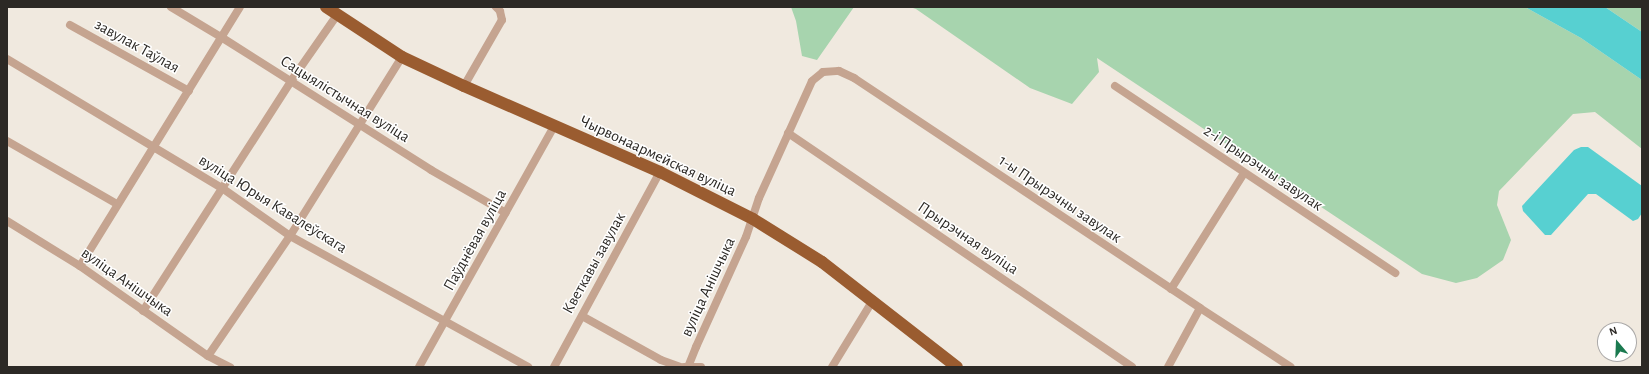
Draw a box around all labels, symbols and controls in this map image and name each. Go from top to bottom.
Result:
street label: завулак Таўлая [91,15,183,77]
street label: Сацыялістычная вуліца [277,51,413,147]
street label: Чырвонаармейская вуліца [577,111,739,201]
street label: 2-і Прырэчны завулак [1200,121,1326,215]
street label: вуліца Юрыя Кавалеўскага [195,151,351,257]
street label: 1-ы Прырэчны завулак [995,151,1125,247]
street label: Паўднёвая вуліца [439,186,511,294]
street label: Прырэчная вуліца [914,197,1022,279]
street label: Кветкавы завулак [558,209,630,317]
street label: вуліца Анішчыка [677,234,739,340]
street label: вуліца Анішчыка [77,243,177,321]
north arrow [1597,322,1637,362]
text: N [1608,325,1619,338]

